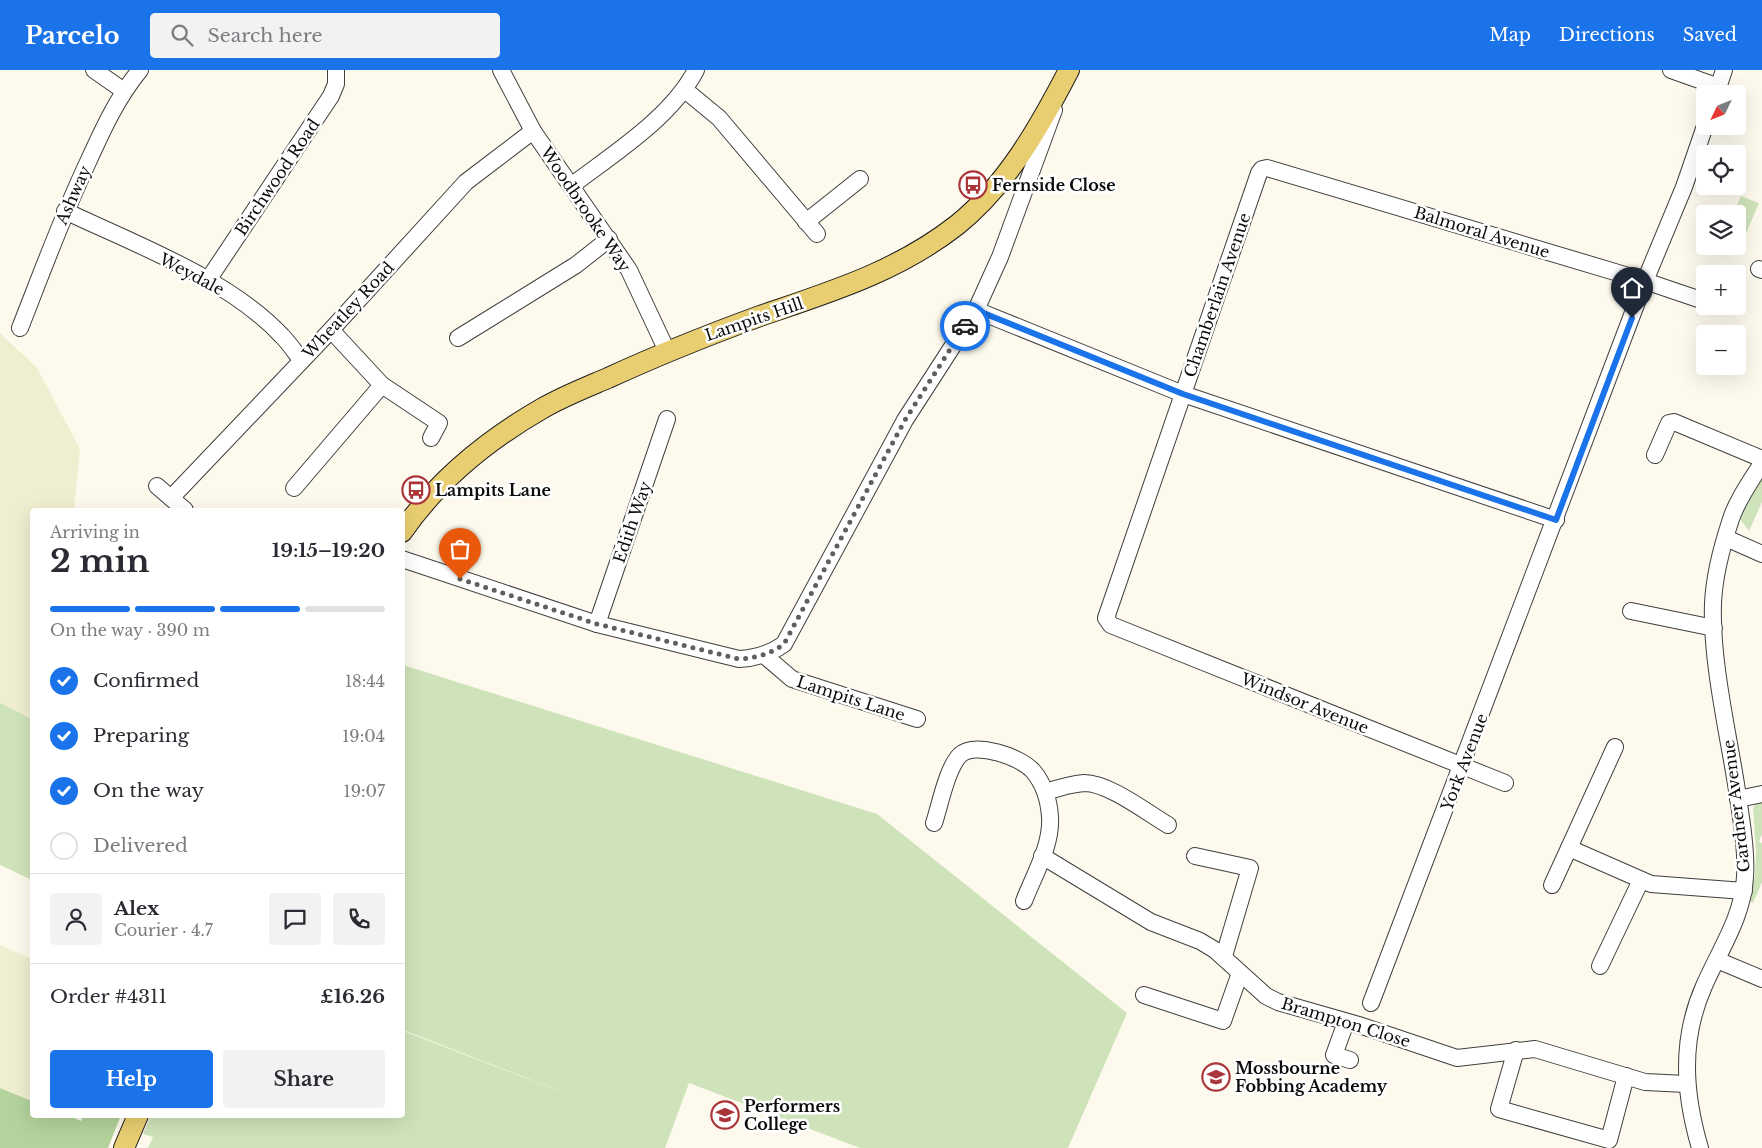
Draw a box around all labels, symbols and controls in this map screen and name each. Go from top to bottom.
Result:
search box [150,13,500,58]
text: Parcelo [25,21,120,50]
icon: search [168,21,196,49]
text: Search here [208,24,322,47]
text: Map [1489,24,1531,46]
text: Directions [1559,24,1655,46]
text: Saved [1683,24,1737,46]
north arrow [1696,85,1746,135]
map controls [1696,85,1746,375]
street label: Birchwood Road [230,115,324,239]
street label: Woodbrooke Way [536,142,636,276]
button: locate [1696,145,1746,195]
street label: Ashway [51,162,95,229]
bus stop icon: Fernside Close [958,170,988,200]
place label: Fernside Close [992,175,1116,195]
street label: Balmoral Avenue [1412,202,1552,262]
button: layers [1696,205,1746,255]
street label: Chamberlain Avenue [1179,210,1255,380]
street label: Weydale [155,248,228,299]
street label: Wheatley Road [297,257,398,363]
button: + [1696,265,1746,315]
pin [1611,267,1653,318]
icon: home [1618,274,1646,302]
street label: Lampits Hill [702,293,806,345]
courier [940,301,990,351]
icon: car [951,312,979,340]
button: − [1696,325,1746,375]
bus stop icon: Lampits Lane [401,475,431,505]
street label: Edith Way [609,478,656,565]
place label: Lampits Lane [435,480,551,500]
text: Arriving in [50,522,140,542]
pin [439,528,481,579]
icon: bag [446,535,474,563]
text: 19:15–19:20 [272,539,385,562]
text: 2 min [50,541,150,581]
text: On the way · 390 m [50,620,210,640]
icon: check [50,667,78,695]
street label: Windsor Avenue [1237,668,1372,738]
text: Confirmed [93,669,199,692]
text: 18:44 [345,671,385,691]
street label: Lampits Lane [794,671,908,725]
street label: York Avenue [1436,710,1492,814]
icon: check [50,722,78,750]
text: Preparing [93,724,189,747]
text: 19:04 [342,726,385,746]
street label: Gardner Avenue [1718,739,1754,873]
icon: check [50,777,78,805]
text: On the way [93,779,204,802]
text: 19:07 [344,781,385,801]
text: Delivered [93,834,188,857]
button: person [50,893,102,945]
button: chat [269,893,321,945]
button: phone [333,893,385,945]
text: Alex [114,897,159,920]
text: Courier · 4.7 [114,920,213,940]
text: Order #4311 [50,985,167,1008]
text: £16.26 [320,985,385,1008]
street label: Brampton Close [1279,993,1413,1051]
button: Help [50,1050,213,1108]
button: Share [223,1050,385,1108]
place label: Mossbourne Fobbing Academy [1235,1058,1388,1096]
school or university icon: Mossbourne Fobbing Academy [1201,1062,1231,1092]
place label: Performers College [744,1096,840,1134]
school or university icon: Performers College [710,1100,740,1130]

